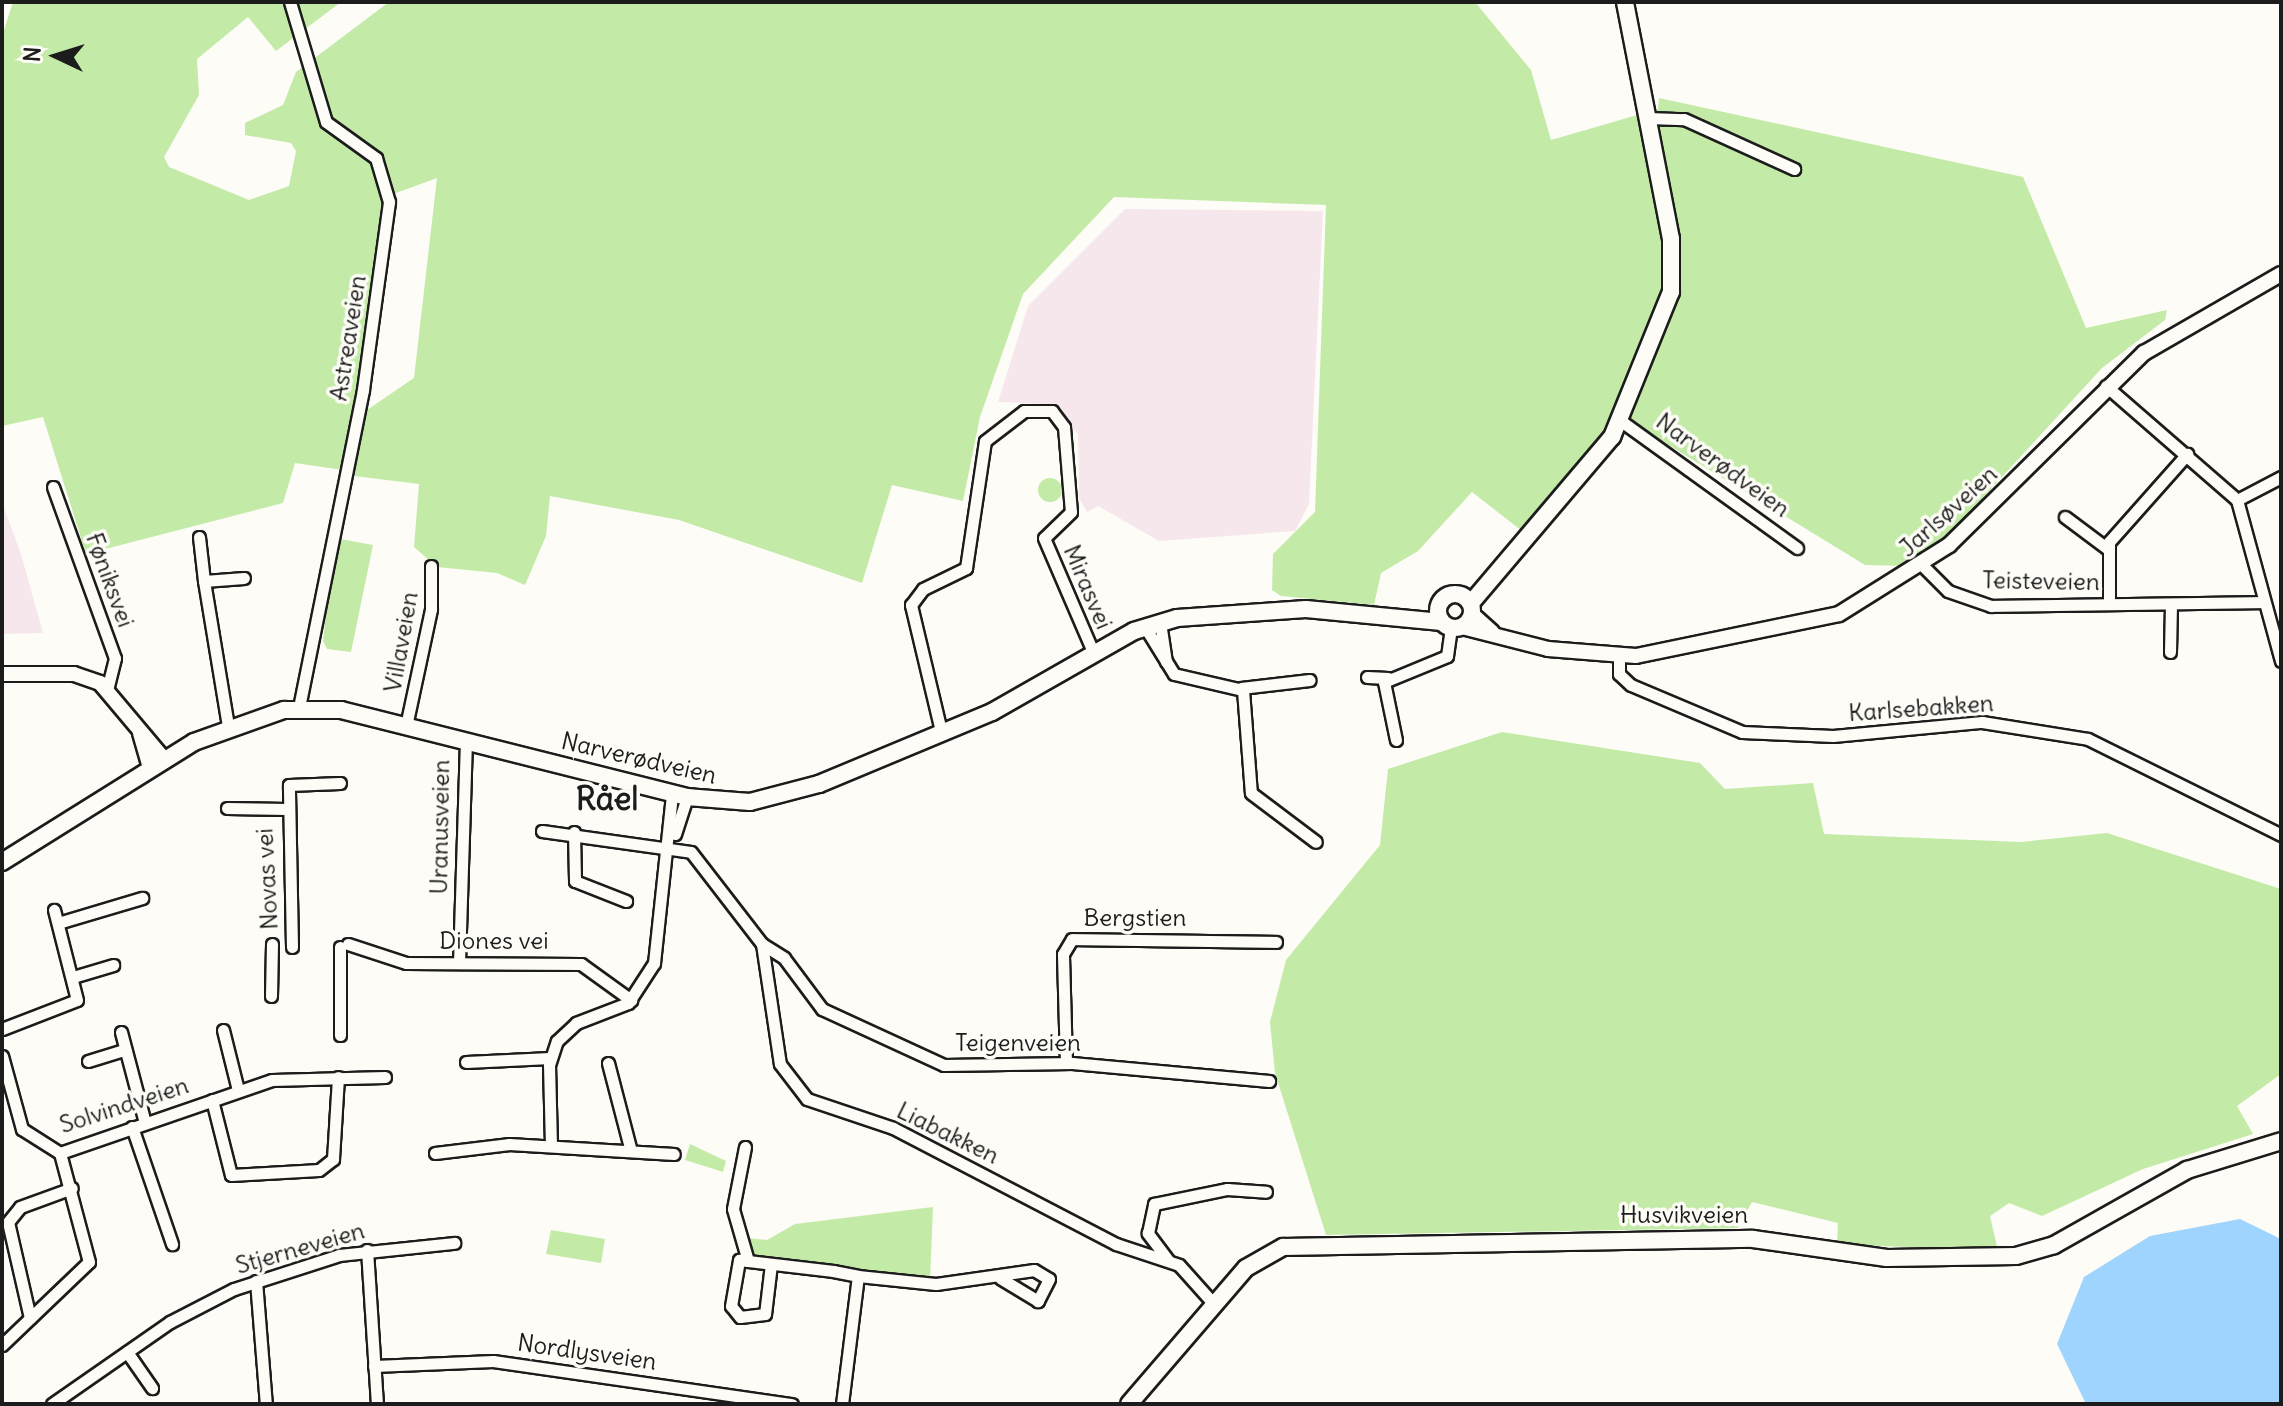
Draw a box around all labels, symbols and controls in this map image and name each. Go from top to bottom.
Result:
north arrow [16,16,96,96]
text: N [18,46,47,63]
street label: Astreaveien [324,273,372,403]
street label: Narverødveien [1650,407,1796,523]
street label: Jarlsøveien [1893,459,2003,563]
street label: Føniksvei [80,529,140,631]
street label: Mirasvei [1057,540,1119,634]
street label: Teisteveien [1982,566,2100,596]
street label: Villaveien [378,589,424,695]
street label: Karlsebakken [1847,689,1995,727]
street label: Narverødveien [559,726,719,790]
street label: Uranusveien [424,759,456,895]
district label: Råel [576,780,638,818]
street label: Novas vei [250,827,284,931]
street label: Bergstien [1084,904,1186,932]
street label: Diones vei [439,927,549,955]
street label: Teigenveien [955,1029,1081,1057]
street label: Solvindveien [56,1071,192,1139]
street label: Liabakken [892,1096,1004,1170]
street label: Husvikveien [1620,1201,1748,1229]
street label: Stjerneveien [232,1216,368,1280]
street label: Nordlysveien [516,1328,658,1376]

